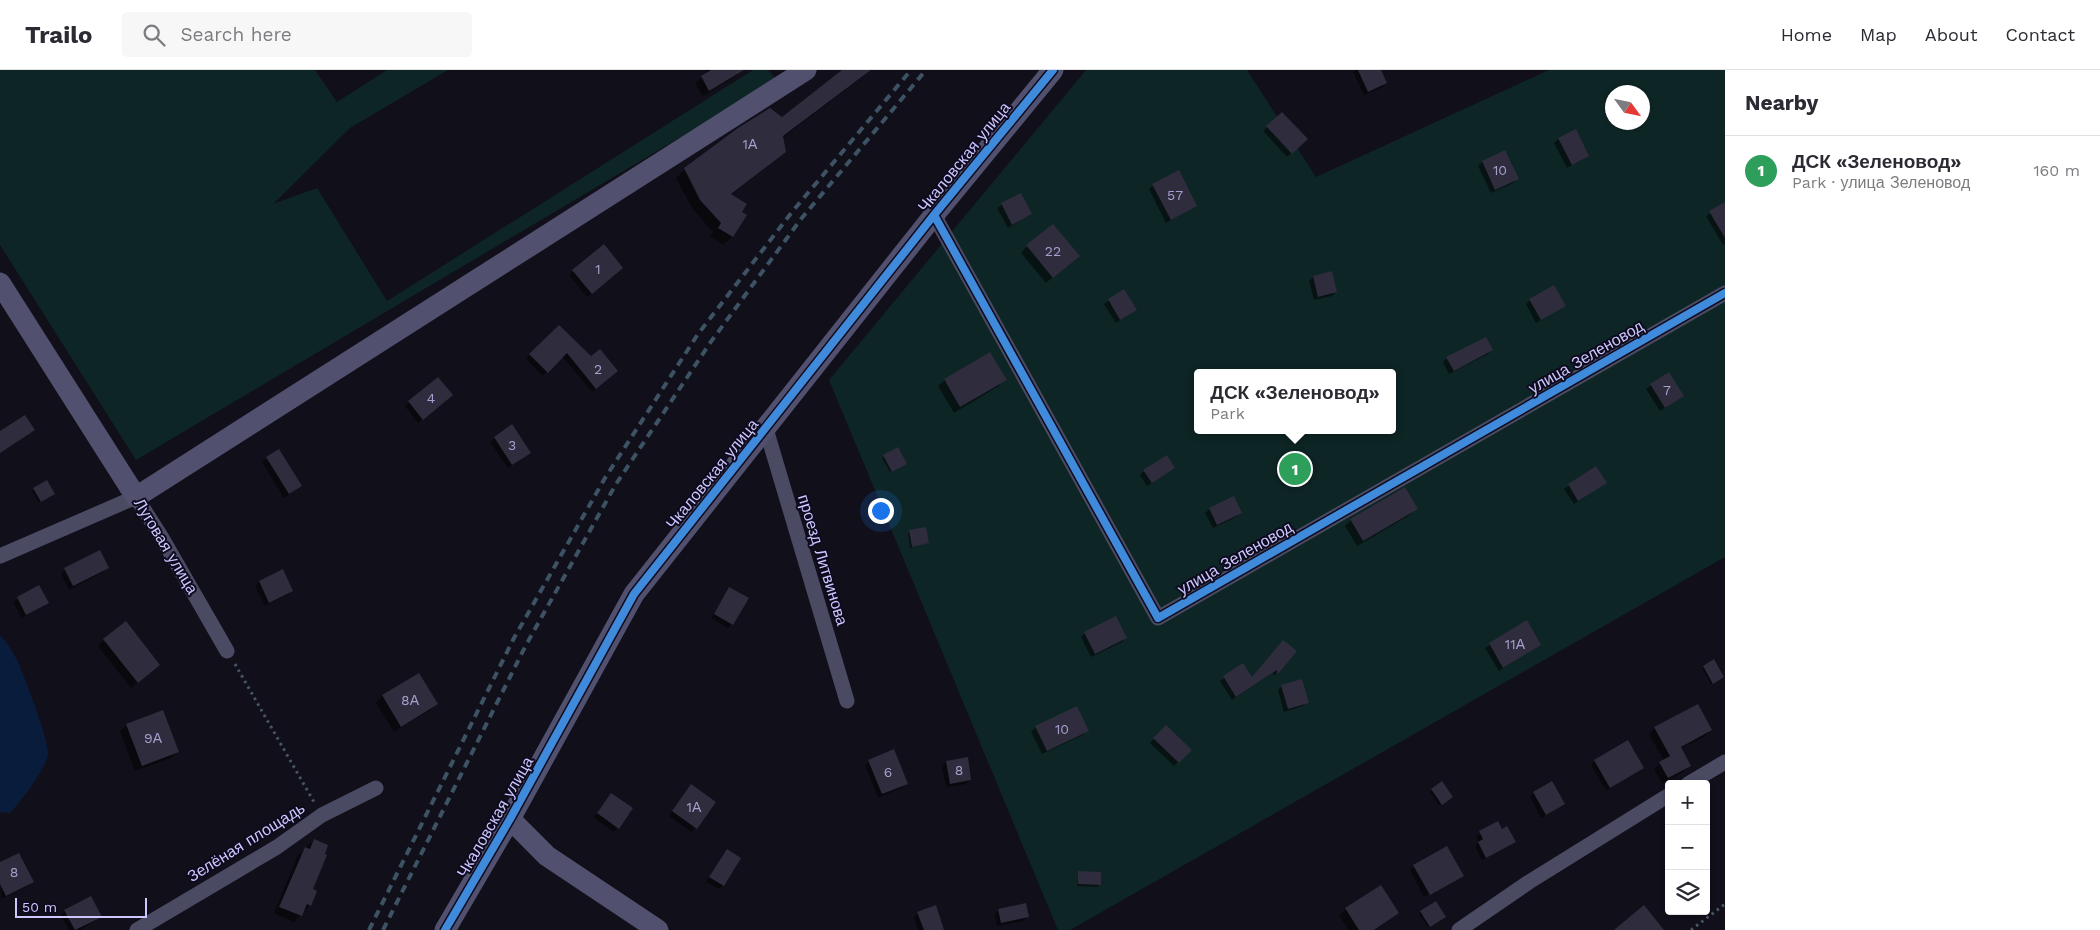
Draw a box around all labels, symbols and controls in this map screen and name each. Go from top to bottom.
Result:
search box [122,12,472,57]
text: Trailo [25,21,92,49]
icon: search [140,21,168,49]
text: Search here [180,23,292,46]
text: Home [1781,24,1832,45]
text: Map [1860,24,1897,45]
text: About [1925,24,1977,45]
text: Contact [2005,24,2075,45]
north arrow [1605,85,1650,130]
text: Nearby [1745,90,1818,115]
street label: Чкаловская улица [914,98,1014,216]
house number: 1А [743,136,758,152]
text: ДСК «Зеленовод» [1792,150,1961,173]
text: 1 [1758,161,1764,180]
text: 160 m [2033,161,2080,180]
house number: 10 [1493,162,1507,178]
text: Park · улица Зеленовод [1792,173,1970,192]
house number: 57 [1167,187,1183,203]
house number: 22 [1045,243,1061,259]
house number: 1 [595,261,601,277]
street label: улица Зеленовод [1525,316,1647,398]
house number: 2 [594,361,602,377]
popup [1194,369,1396,434]
text: ДСК «Зеленовод» [1210,381,1380,404]
house number: 7 [1663,382,1671,398]
house number: 4 [427,390,435,406]
text: Park [1210,404,1245,423]
street label: Чкаловская улица [662,415,762,533]
house number: 3 [508,437,516,453]
pin: 1 [1279,450,1311,488]
street label: проезд Литвинова [794,492,852,628]
street label: Луговая улица [130,495,202,597]
your location [868,498,894,524]
street label: улица Зеленовод [1174,517,1296,599]
house number: 11А [1505,636,1526,652]
house number: 8А [401,692,420,708]
house number: 10 [1055,721,1069,737]
house number: 9А [144,730,163,746]
street label: Чкаловская улица [453,753,537,881]
house number: 8 [955,762,963,778]
house number: 6 [884,764,892,780]
map controls [1665,780,1710,915]
button: + [1665,780,1710,825]
street label: Зелёная площадь [184,798,308,886]
house number: 1А [687,799,702,815]
button: − [1665,825,1710,870]
house number: 8 [10,864,18,880]
button: layers [1665,870,1710,915]
scale bar [15,895,148,918]
text: 50 m [22,899,57,915]

